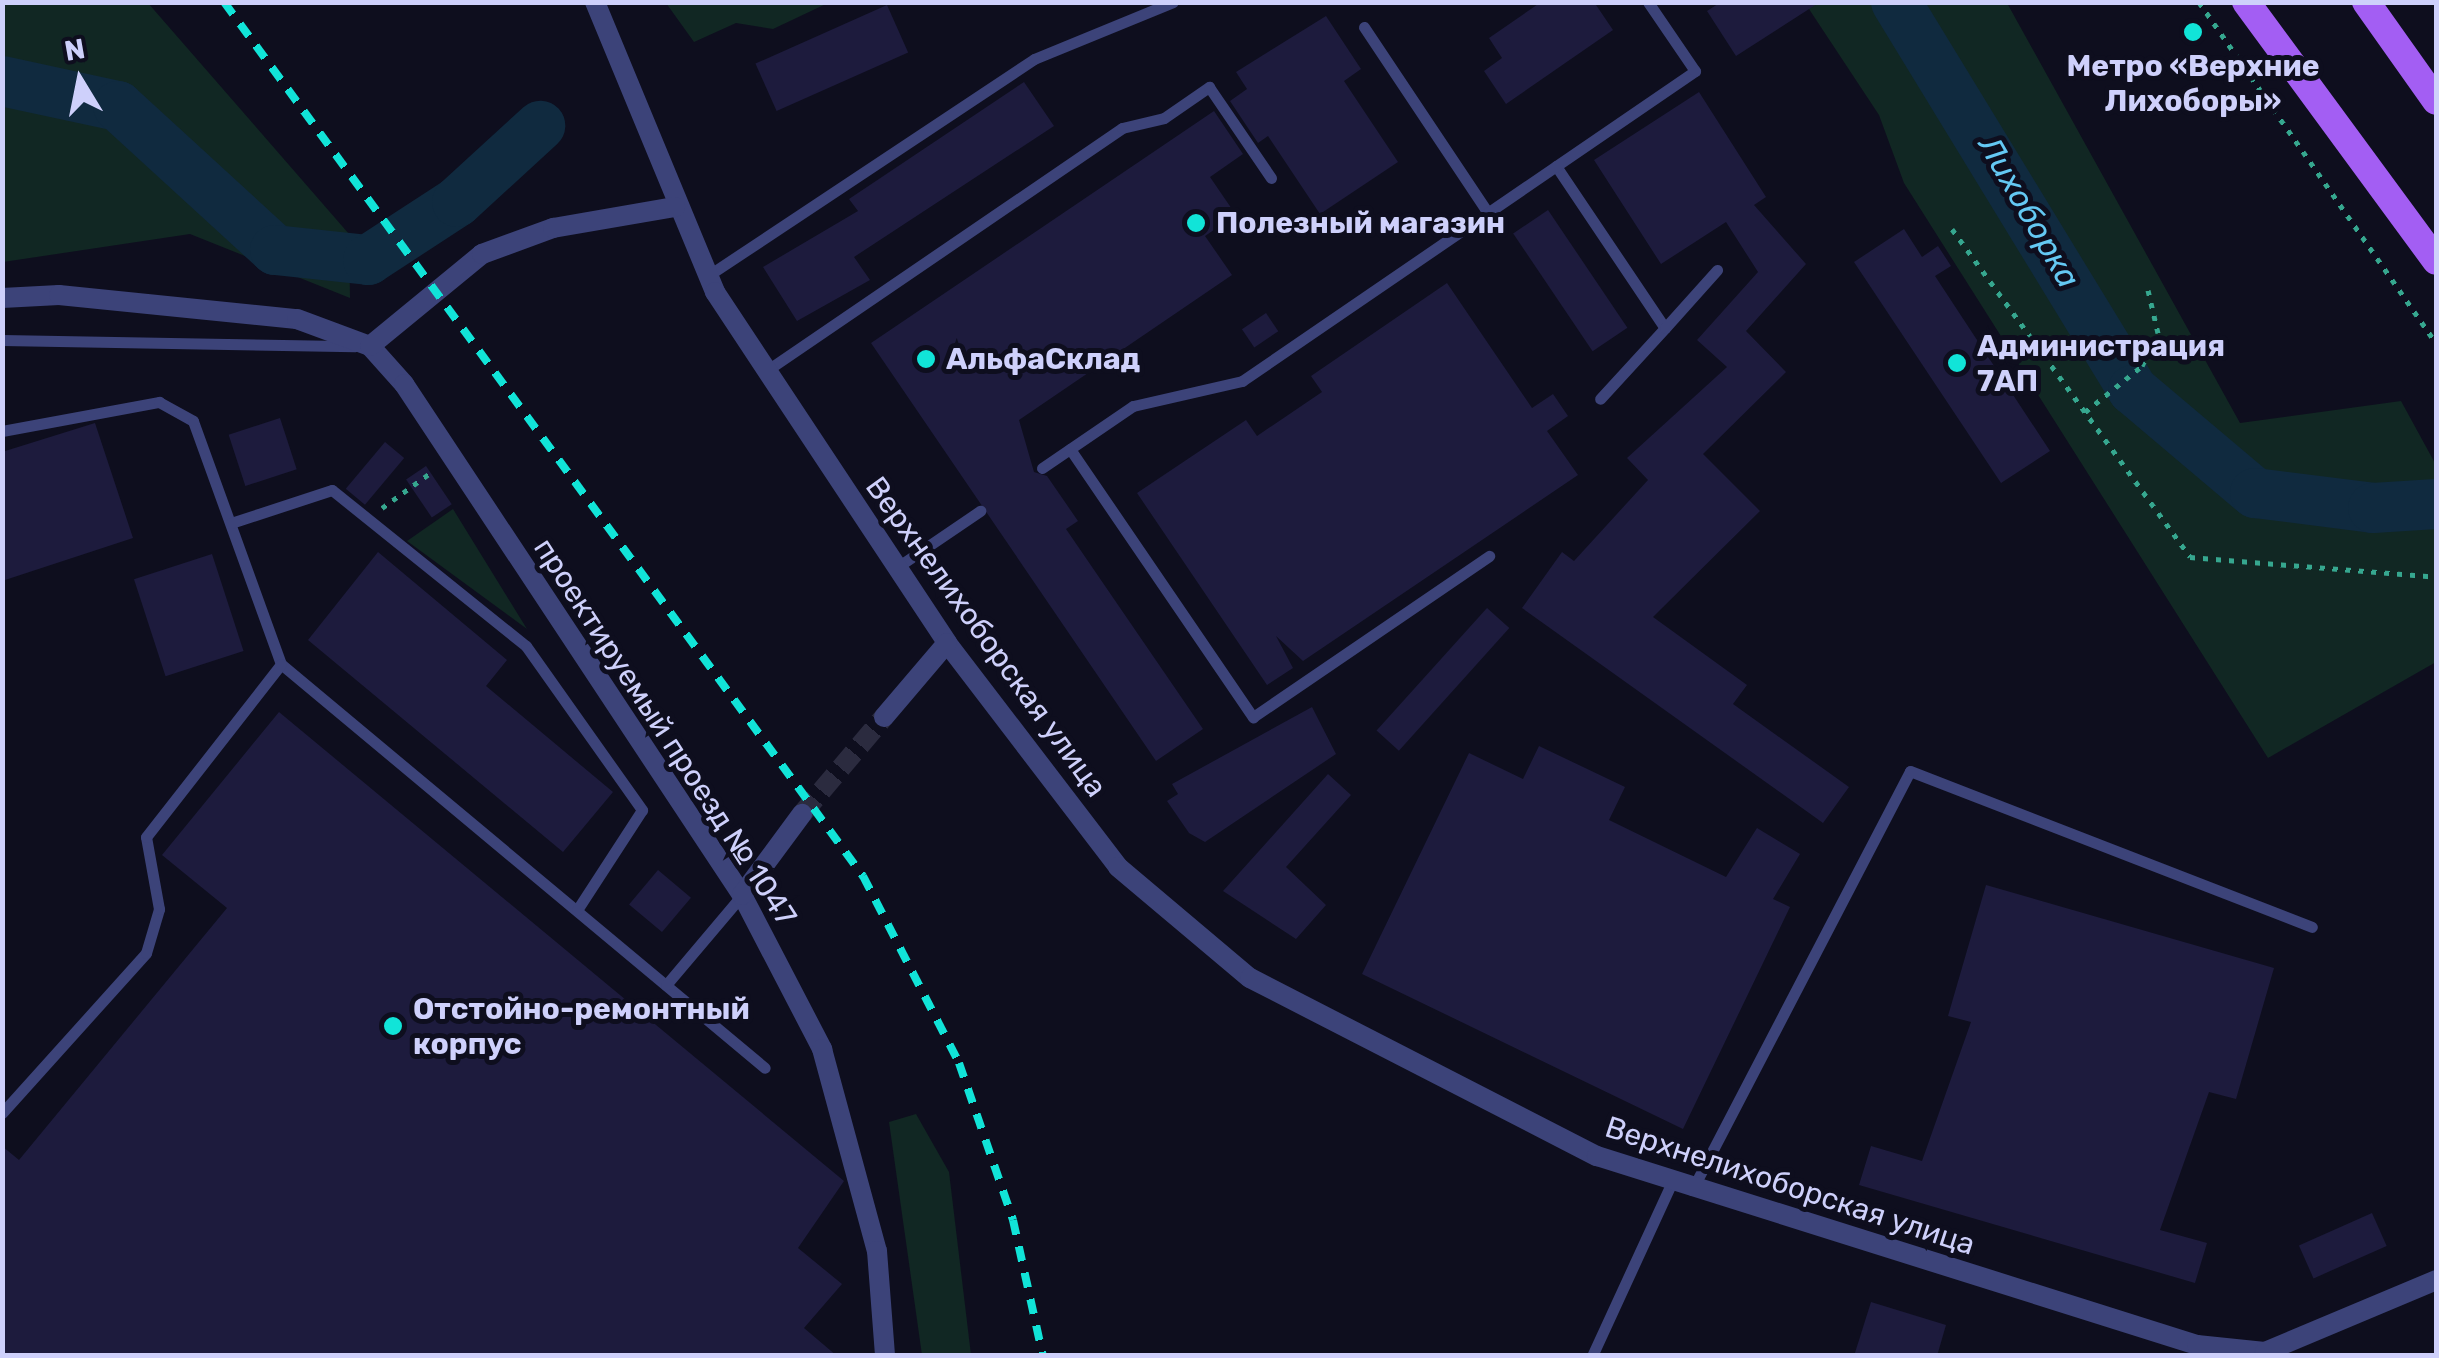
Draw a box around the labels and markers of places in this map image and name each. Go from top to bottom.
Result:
marker: Метро «Верхние Лихоборы» [2182,21,2204,43]
place label: Метро «Верхние Лихоборы» [2067,48,2319,118]
place label: Полезный магазин [1216,205,1505,241]
marker: Полезный магазин [1185,212,1207,234]
place label: Администрация 7АП [1977,328,2225,398]
place label: АльфаСклад [946,341,1140,377]
marker: АльфаСклад [915,348,937,370]
marker: Администрация 7АП [1946,352,1968,374]
place label: Отстойно-ремонтный корпус [413,991,750,1062]
marker: Отстойно-ремонтный корпус [382,1015,404,1037]

